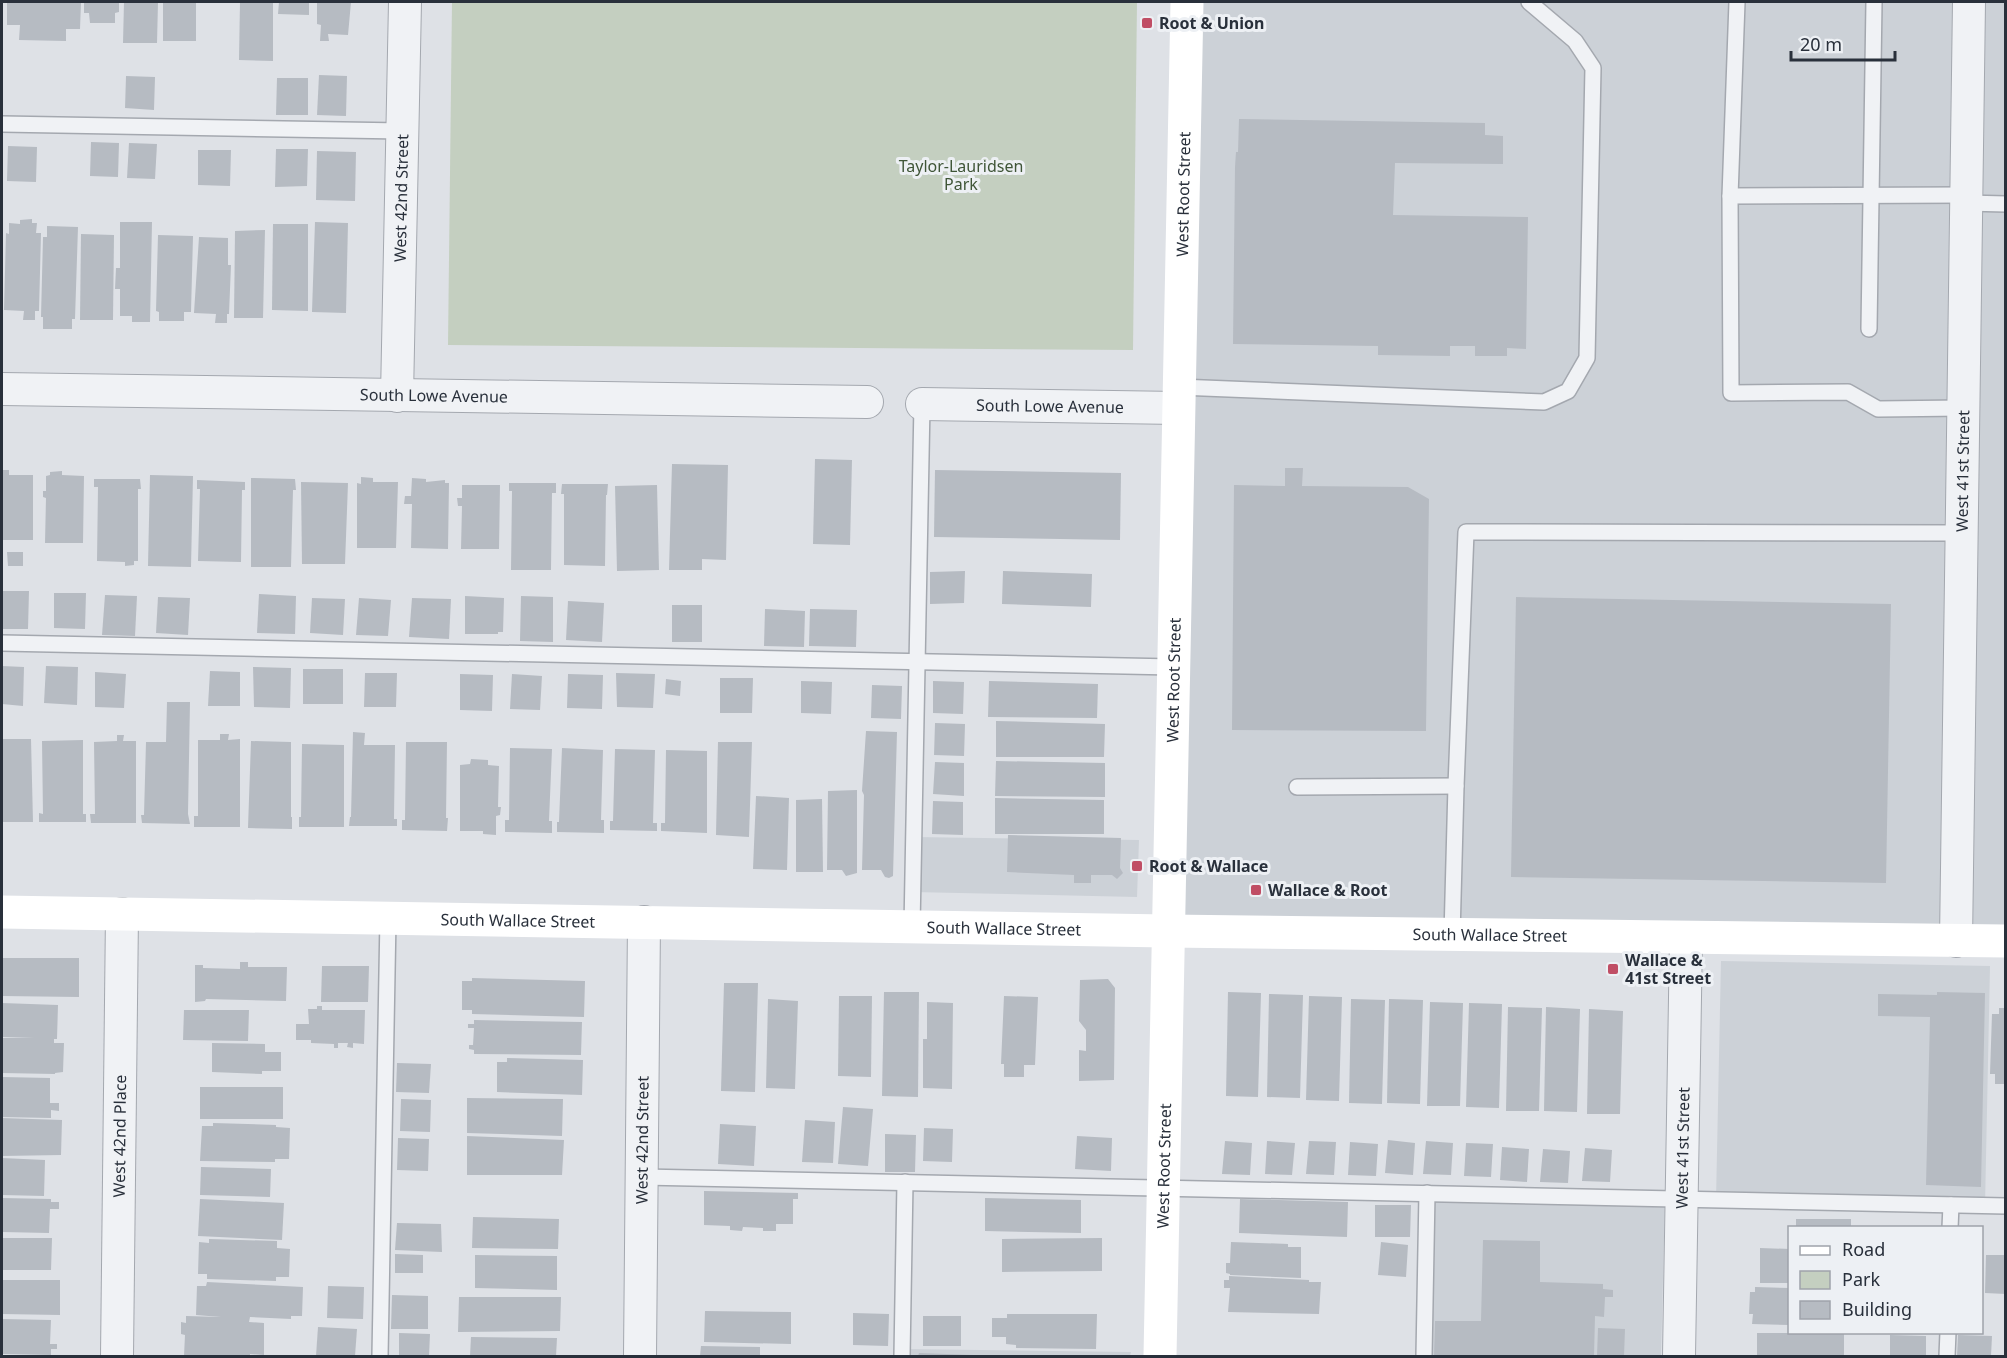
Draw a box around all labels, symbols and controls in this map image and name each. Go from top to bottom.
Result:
place label: Root & Union [1159,12,1264,34]
marker: Root & Union [1140,16,1154,30]
scale bar [1791,24,1894,62]
text: 20 m [1800,32,1842,56]
street label: West Root Street [1171,131,1195,257]
street label: West 42nd Street [389,134,413,262]
park label: Taylor-Lauridsen Park [899,155,1023,195]
street label: South Lowe Avenue [360,383,508,408]
street label: South Lowe Avenue [976,394,1124,418]
street label: West 41st Street [1951,410,1974,532]
street label: West Root Street [1161,617,1186,743]
place label: Root & Wallace [1149,855,1268,877]
marker: Root & Wallace [1130,859,1144,873]
place label: Wallace & Root [1268,879,1387,901]
marker: Wallace & Root [1249,883,1263,897]
street label: South Wallace Street [440,908,596,933]
street label: South Wallace Street [926,916,1082,941]
street label: South Wallace Street [1412,923,1567,947]
place label: Wallace & 41st Street [1625,949,1711,989]
marker: Wallace & 41st Street [1606,962,1620,976]
street label: West 42nd Place [108,1074,131,1198]
street label: West 42nd Street [630,1076,654,1204]
street label: West 41st Street [1670,1087,1695,1209]
street label: West Root Street [1152,1103,1176,1229]
legend [1788,1226,1983,1334]
text: Road [1842,1237,1885,1261]
text: Park [1842,1267,1880,1291]
text: Building [1842,1297,1912,1321]

